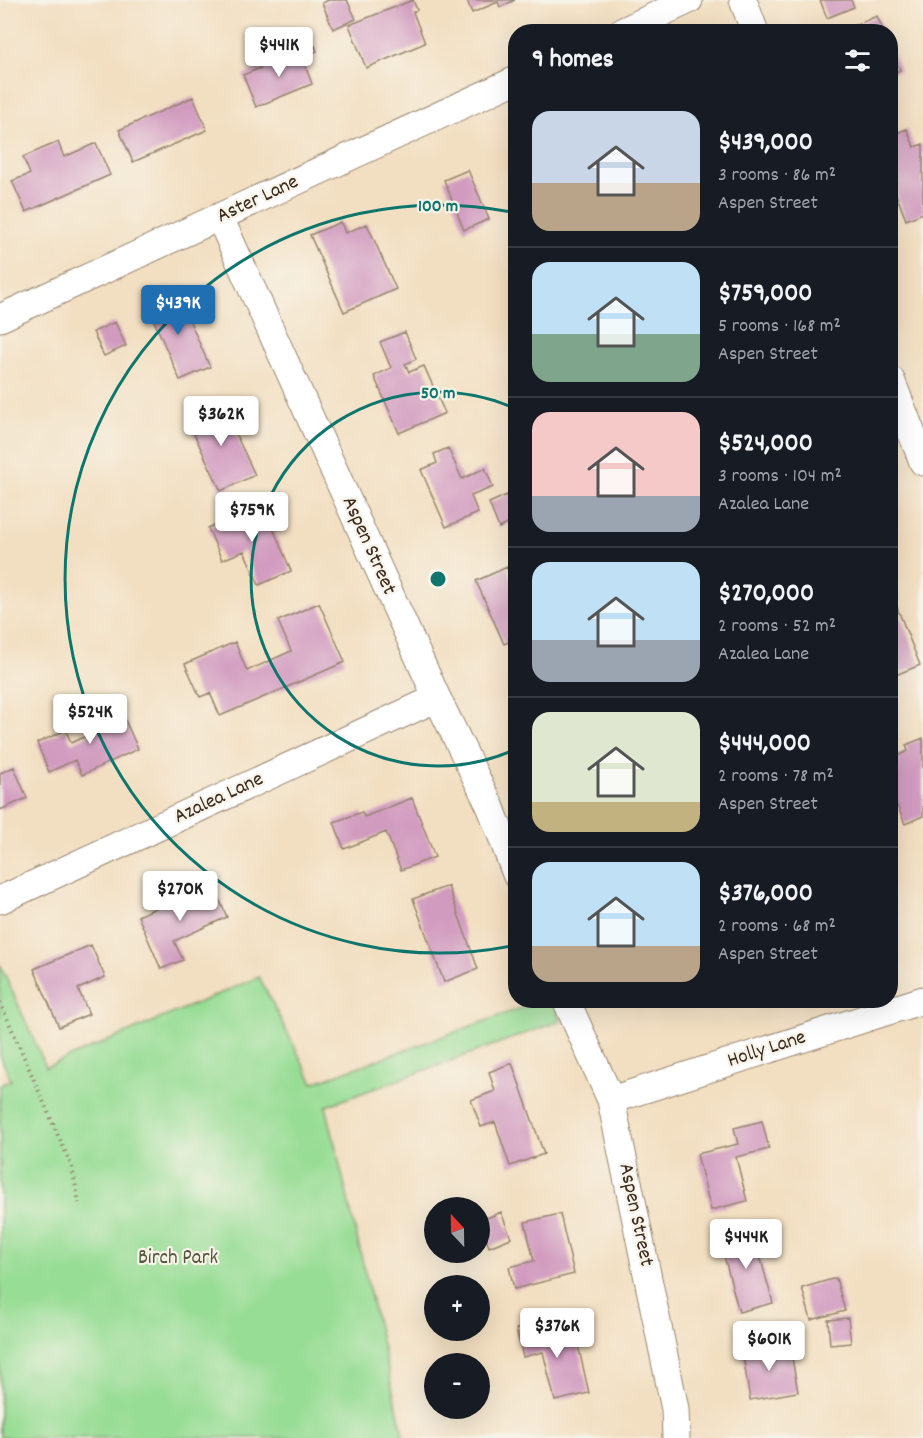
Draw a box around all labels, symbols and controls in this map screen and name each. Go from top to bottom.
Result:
pin: $441K [237,27,321,78]
text: $441K [259,32,299,60]
text: 9 homes [532,42,614,79]
icon: filters [841,44,874,77]
text: $439,000 [718,125,813,162]
icon: home [580,135,652,207]
text: 3 rooms · 86 m² [718,162,836,190]
street label: Aster Lane [212,168,304,232]
text: Aspen Street [718,190,818,218]
text: 100 m [418,195,458,220]
text: $759,000 [718,276,813,313]
pin: $439K [136,285,220,336]
icon: home [580,286,652,358]
text: $439K [155,290,201,318]
text: 5 rooms · 168 m² [718,313,841,341]
text: Aspen Street [718,341,818,369]
text: 50 m [421,382,455,407]
pin: $362K [179,396,263,447]
text: $362K [198,401,244,429]
text: $524,000 [718,426,813,463]
icon: home [580,436,652,508]
text: 3 rooms · 104 m² [718,463,842,491]
text: Azalea Lane [718,491,809,519]
pin: $759K [210,492,294,543]
street label: Aspen Street [333,492,403,600]
text: $759K [229,497,275,525]
centre of rings [428,569,448,589]
text: $270,000 [718,576,814,613]
icon: home [580,586,652,658]
text: 2 rooms · 52 m² [718,613,836,641]
text: Azalea Lane [718,641,809,669]
pin: $524K [48,694,132,745]
text: $524K [67,699,113,727]
text: $444,000 [718,726,811,763]
icon: home [580,736,652,808]
text: 2 rooms · 78 m² [718,763,834,791]
street label: Azalea Lane [169,765,269,833]
text: Aspen Street [718,791,818,819]
pin: $270K [138,871,222,922]
text: $270K [157,876,203,904]
text: $376,000 [718,876,813,913]
icon: home [580,886,652,958]
text: 2 rooms · 68 m² [718,913,836,941]
text: Aspen Street [718,941,818,969]
street label: Holly Lane [724,1023,810,1077]
street label: Aspen Street [609,1161,661,1270]
north arrow [424,1197,490,1263]
map controls [424,1197,490,1419]
pin: $444K [704,1219,788,1270]
text: $444K [724,1224,768,1252]
park label: Birch Park [138,1244,218,1274]
button: + [424,1275,490,1341]
pin: $376K [515,1308,599,1359]
text: $376K [534,1313,580,1341]
pin: $601K [727,1321,811,1372]
text: $601K [747,1326,791,1354]
button: − [424,1353,490,1419]

